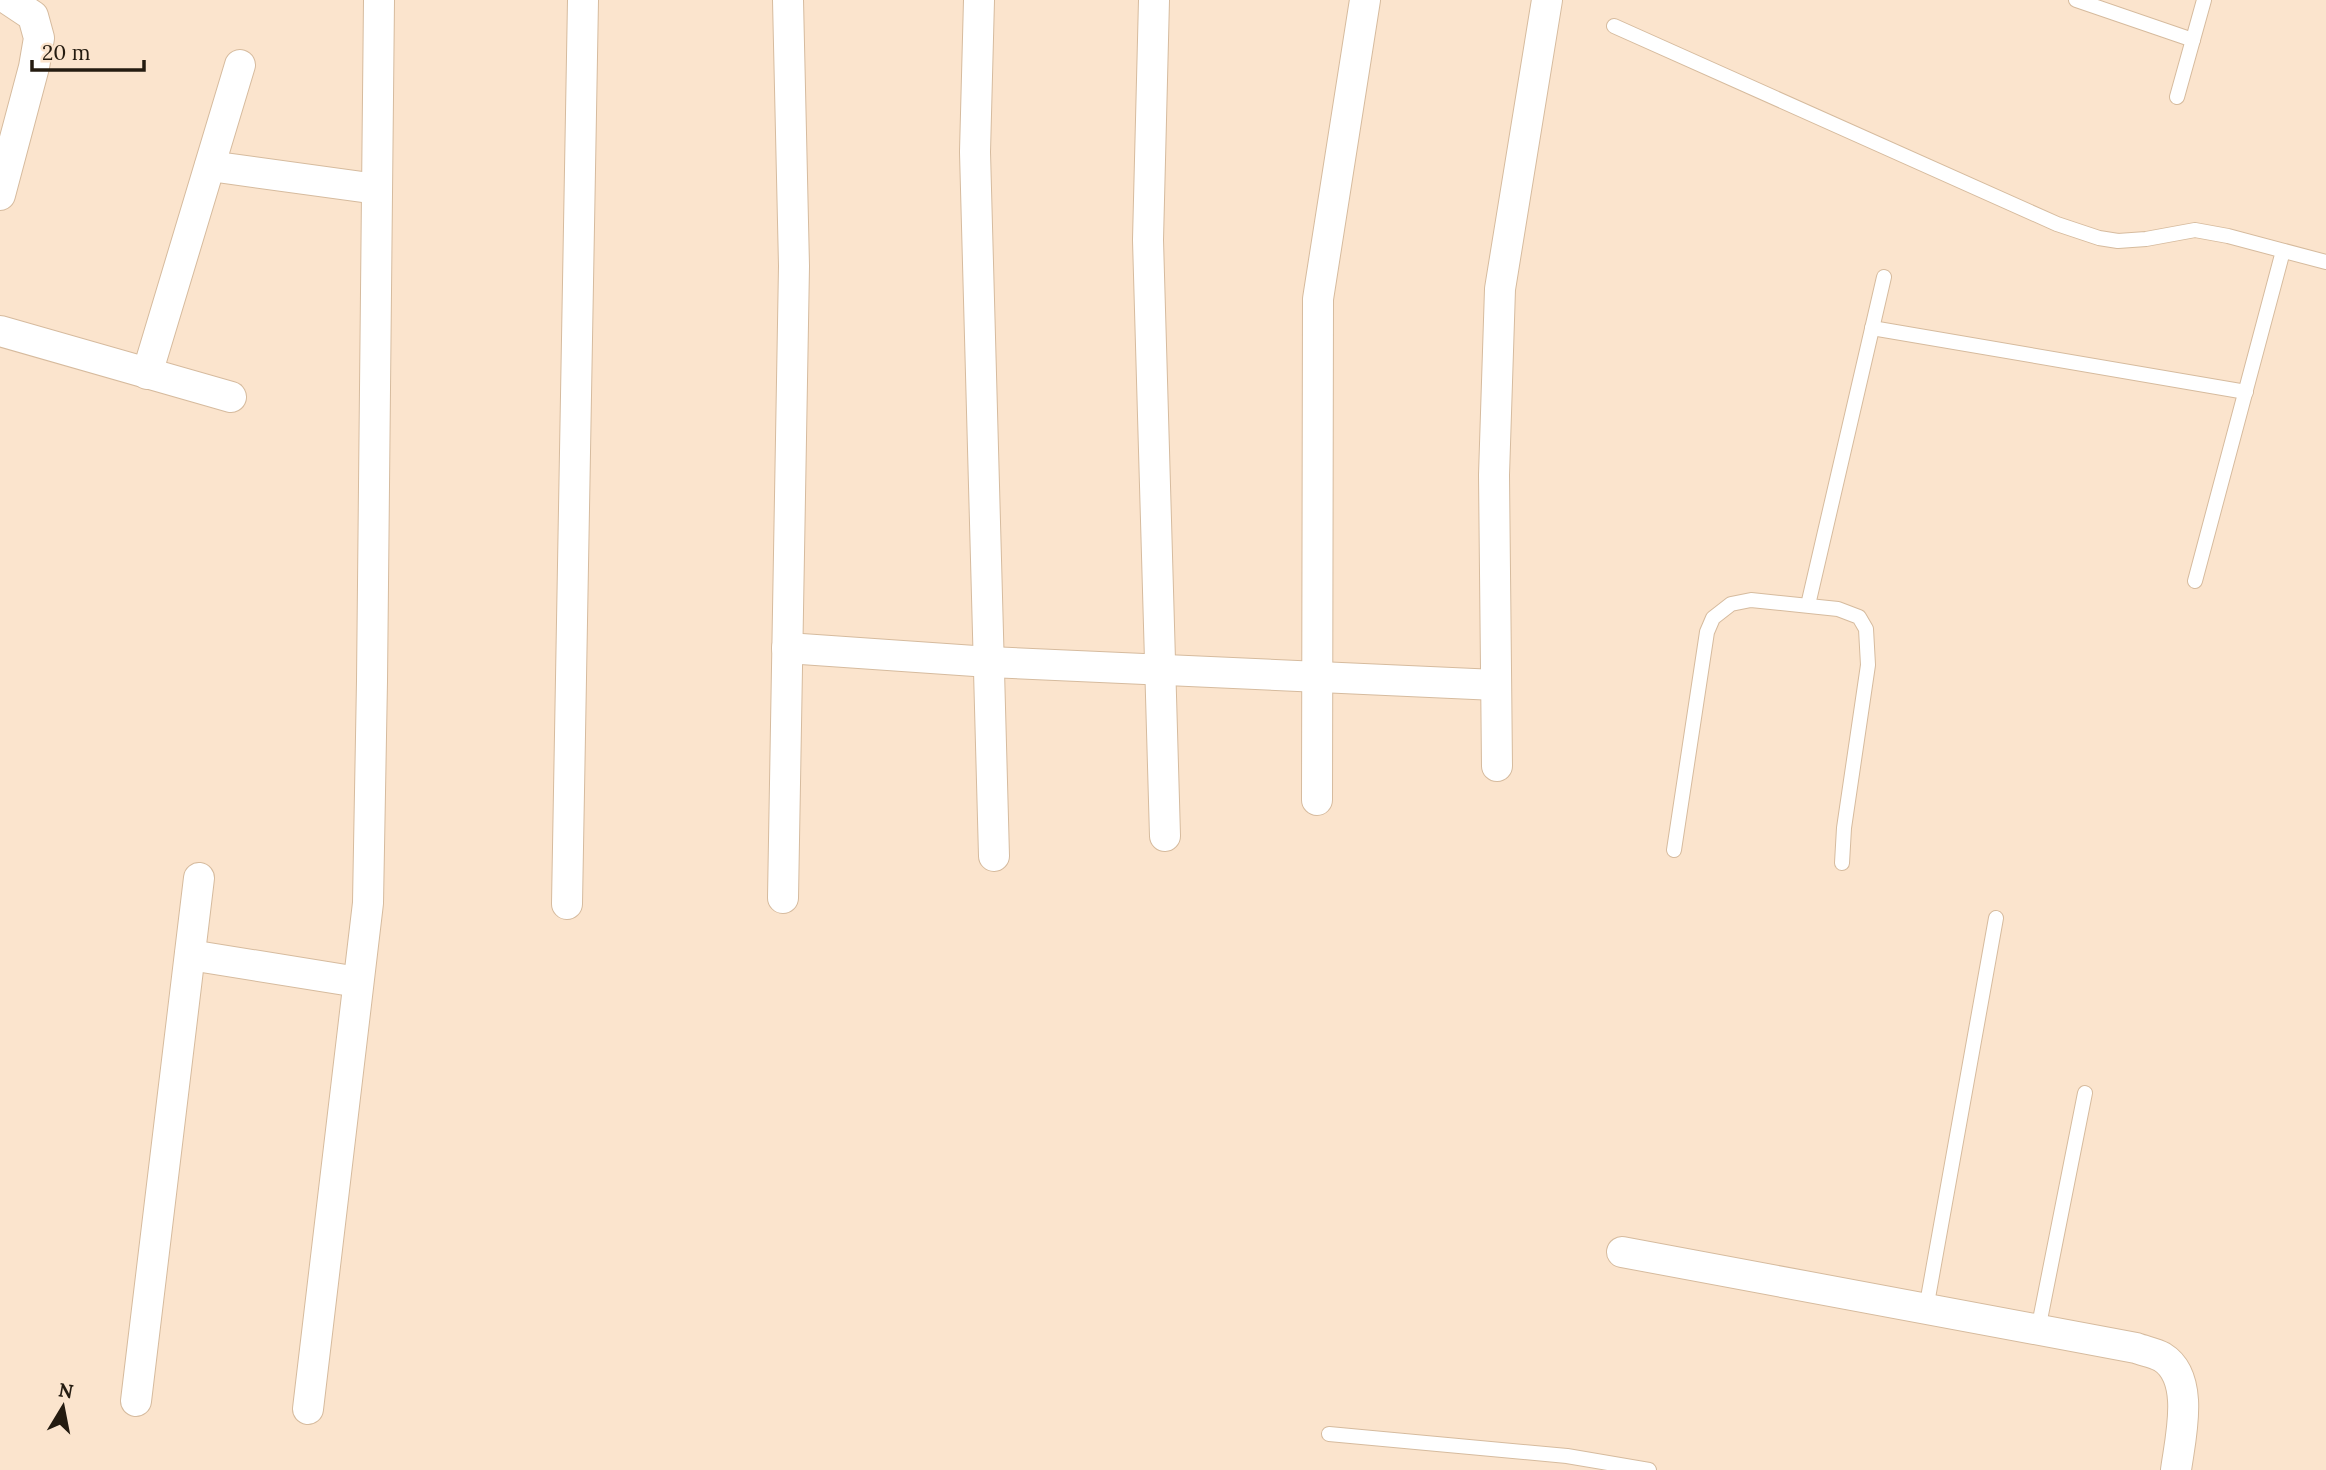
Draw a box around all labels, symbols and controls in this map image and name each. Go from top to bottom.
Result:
scale bar [32,28,144,72]
text: 20 m [42,39,91,66]
north arrow [28,1372,98,1442]
text: N [57,1377,76,1403]

